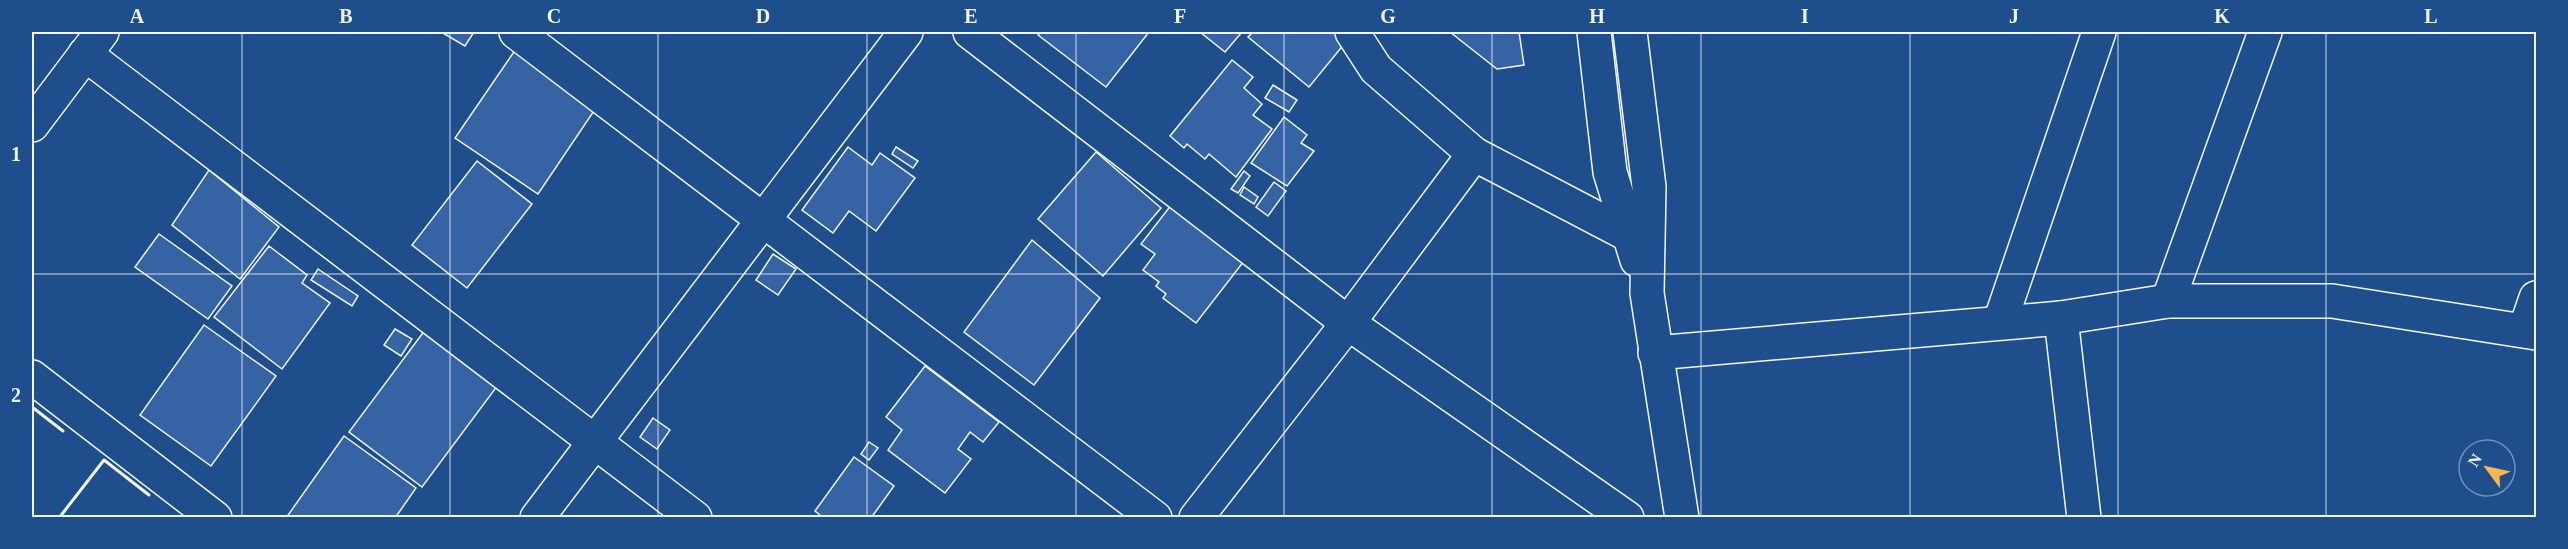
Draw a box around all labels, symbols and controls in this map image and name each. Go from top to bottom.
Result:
text: A [130,5,145,27]
text: B [339,5,353,27]
text: C [547,5,561,27]
text: D [756,5,770,27]
text: E [964,5,978,27]
text: F [1174,5,1186,27]
text: G [1380,5,1396,27]
text: H [1589,5,1605,27]
text: I [1801,5,1809,27]
text: J [2009,5,2019,27]
text: K [2214,5,2230,27]
text: L [2424,5,2438,27]
text: 1 [11,143,21,165]
text: 2 [11,384,21,406]
north arrow [2457,438,2517,498]
text: N [2465,450,2485,470]

